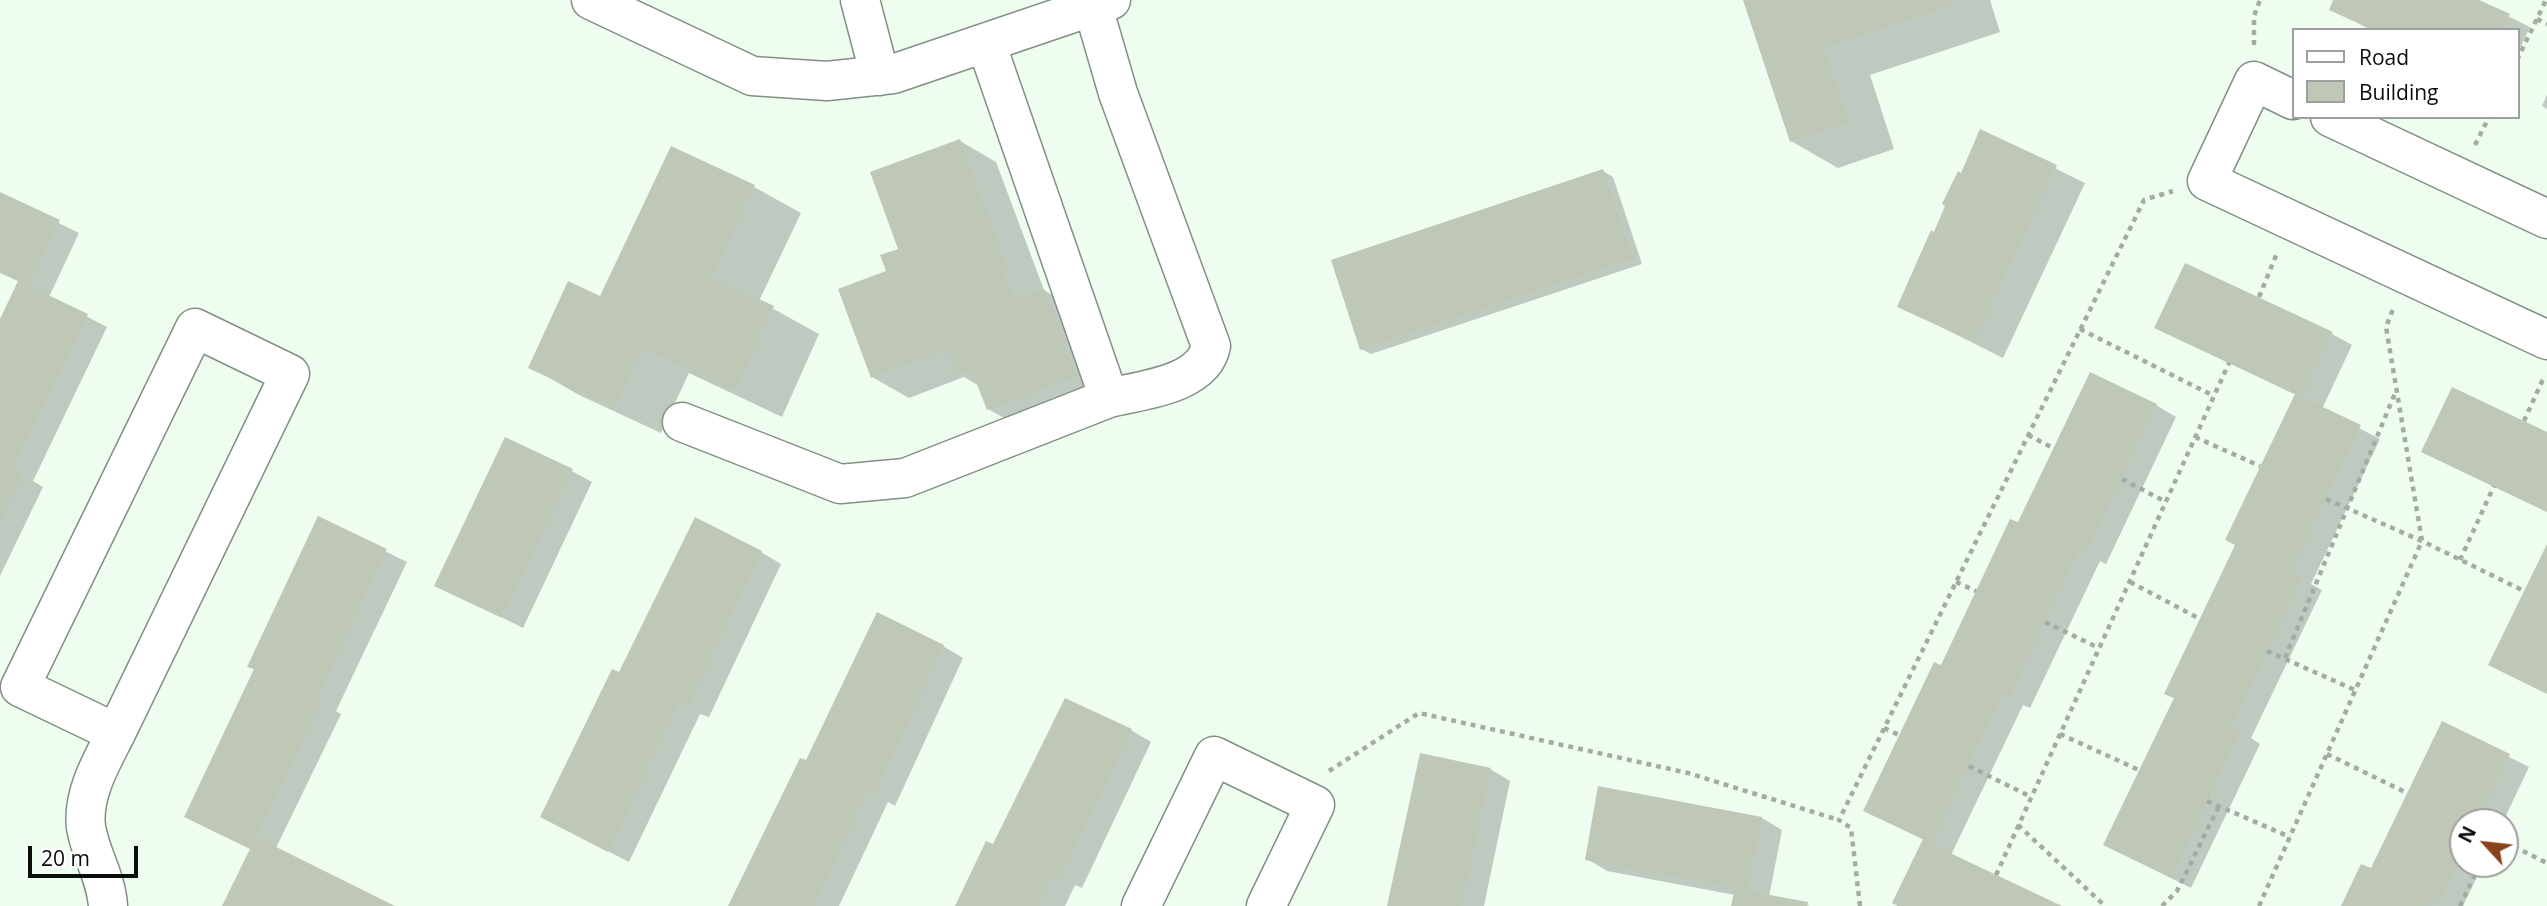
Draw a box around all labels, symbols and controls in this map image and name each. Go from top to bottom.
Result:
legend [2292,28,2519,119]
text: Road [2359,43,2409,71]
text: Building [2359,78,2438,106]
north arrow [2449,808,2519,878]
text: N [2452,822,2482,847]
scale bar [32,832,142,876]
text: 20 m [41,844,90,872]

